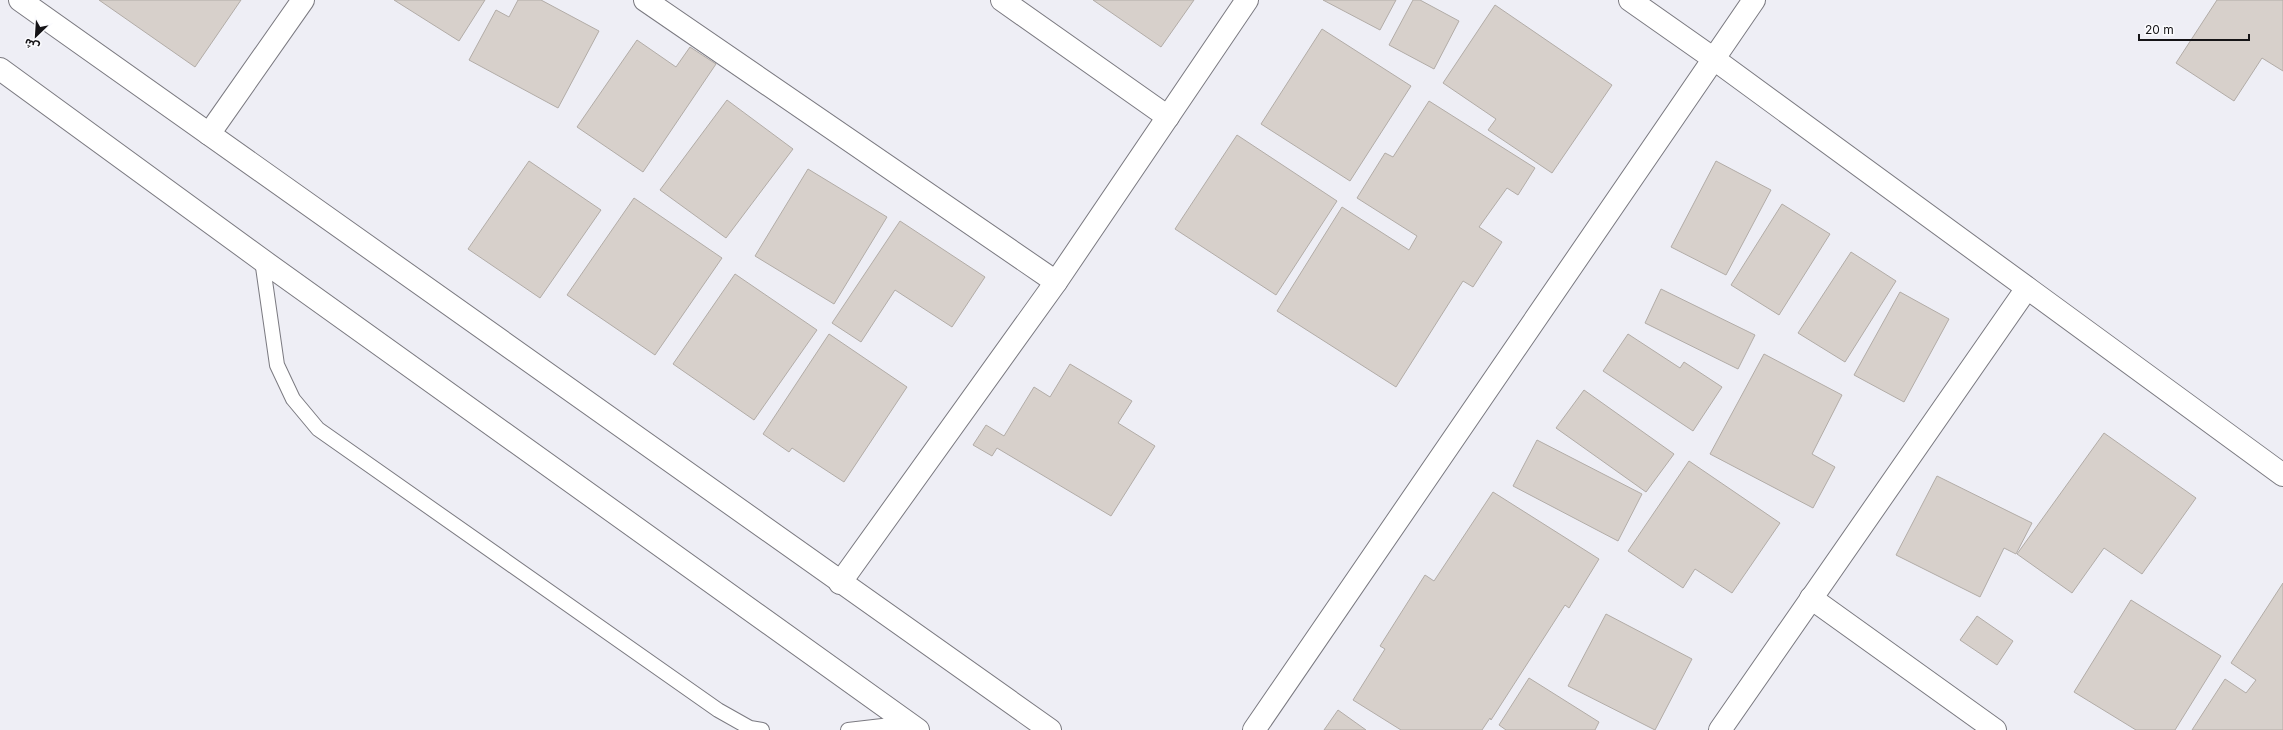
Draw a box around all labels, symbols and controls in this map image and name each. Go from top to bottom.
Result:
north arrow [16,16,56,56]
scale bar [2139,16,2249,42]
text: 20 m [2145,22,2174,37]
text: ش [22,36,42,55]

